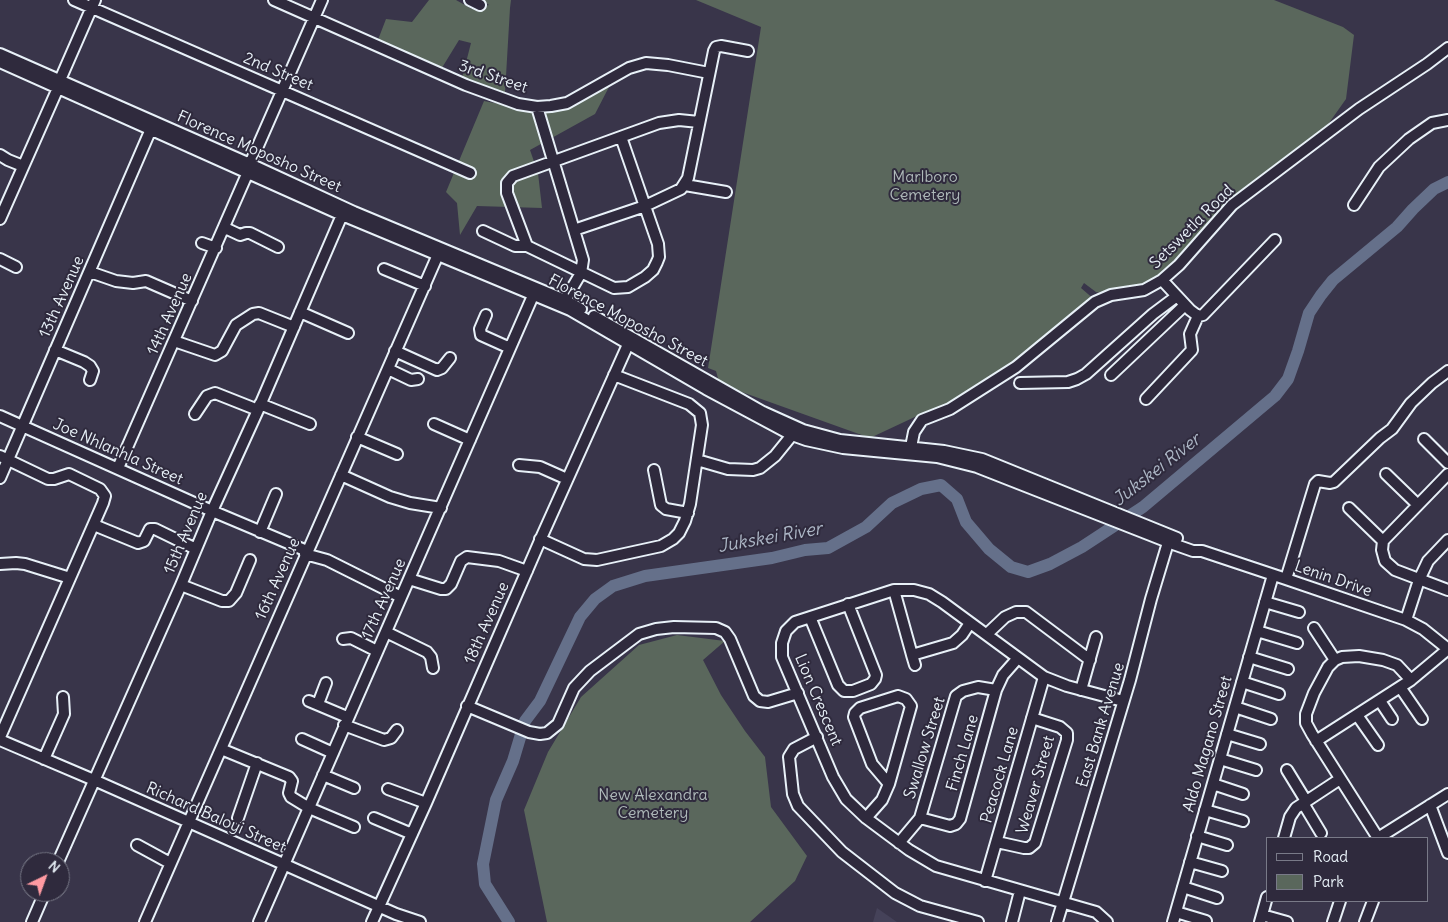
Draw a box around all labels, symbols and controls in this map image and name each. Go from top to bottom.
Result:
street label: 2nd Street [240,49,316,95]
street label: 3rd Street [456,56,530,98]
street label: Florence Moposho Street [174,107,344,197]
park label: Marlboro Cemetery [890,167,960,205]
street label: Setswetla Road [1146,181,1238,273]
street label: 13th Avenue [35,253,89,341]
street label: 14th Avenue [143,270,197,358]
street label: Florence Moposho Street [545,271,711,371]
street label: Joe Nhlanhla Street [50,415,186,489]
water label: Jukskei River [1109,429,1205,511]
street label: 15th Avenue [160,489,212,577]
water label: Jukskei River [716,518,824,558]
street label: 16th Avenue [251,535,305,623]
street label: 17th Avenue [358,556,410,642]
street label: Lenin Drive [1292,557,1374,601]
street label: 18th Avenue [460,579,514,667]
street label: Lion Crescent [790,651,846,749]
street label: East Bank Avenue [1073,660,1129,790]
street label: Aldo Magano Street [1179,674,1237,814]
street label: Swallow Street [900,695,950,801]
street label: Finch Lane [943,713,983,793]
street label: Peacock Lane [977,725,1023,825]
street label: Weaver Street [1013,734,1059,836]
street label: Richard Baloyi Street [143,778,289,858]
park label: New Alexandra Cemetery [598,785,708,823]
legend [1266,837,1428,902]
text: Road [1313,847,1348,866]
north arrow [20,852,70,902]
text: N [45,857,64,877]
text: Park [1313,872,1344,891]

